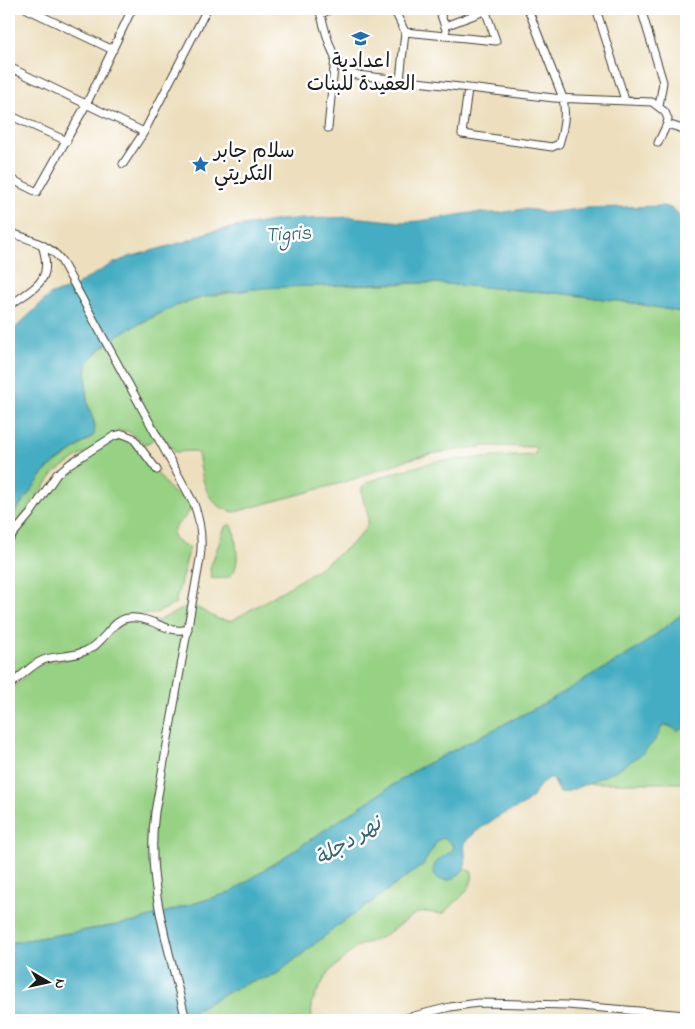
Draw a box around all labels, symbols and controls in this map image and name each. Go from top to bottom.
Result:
school or university icon: اعدادية العقيدة للبنات [351,28,371,48]
place label: اعدادية العقيدة للبنات [307,48,415,100]
place label: سلام جابر التكريتي [212,138,295,191]
place icon: سلام جابر التكريتي [190,154,210,174]
water label: Tigris [264,219,312,252]
water label: نهر دجلة [310,809,390,874]
north arrow [22,956,72,1006]
text: N [48,977,70,990]

